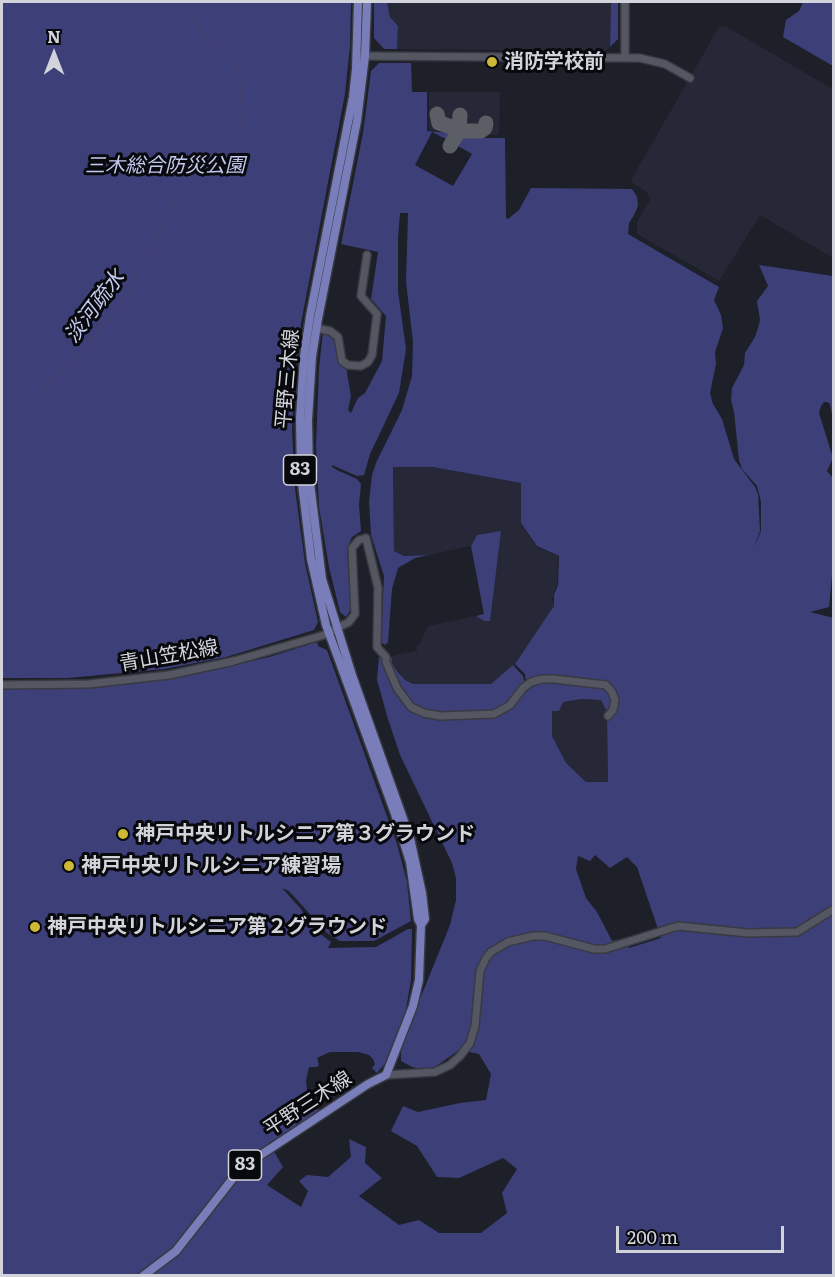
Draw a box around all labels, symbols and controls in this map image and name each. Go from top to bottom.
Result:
north arrow [24,24,84,84]
text: N [47,24,61,48]
place label: 消防学校前 [504,50,604,74]
marker: 消防学校前 [485,55,499,69]
park label: 三木総合防災公園 [85,154,245,178]
water label: 淡河疏水 [60,266,130,348]
street label: 平野三木線 [272,328,304,430]
road number: 83 [284,455,316,485]
street label: 青山笠松線 [118,635,220,677]
place label: 神戸中央リトルシニア第３グラウンド [135,822,475,846]
marker: 神戸中央リトルシニア第３グラウンド [116,827,130,841]
place label: 神戸中央リトルシニア練習場 [81,854,341,878]
marker: 神戸中央リトルシニア練習場 [62,859,76,873]
place label: 神戸中央リトルシニア第２グラウンド [47,915,387,939]
marker: 神戸中央リトルシニア第２グラウンド [28,920,42,934]
street label: 平野三木線 [260,1067,356,1141]
road number: 83 [228,1150,262,1180]
scale bar [619,1214,787,1252]
text: 200 m [627,1223,678,1250]

